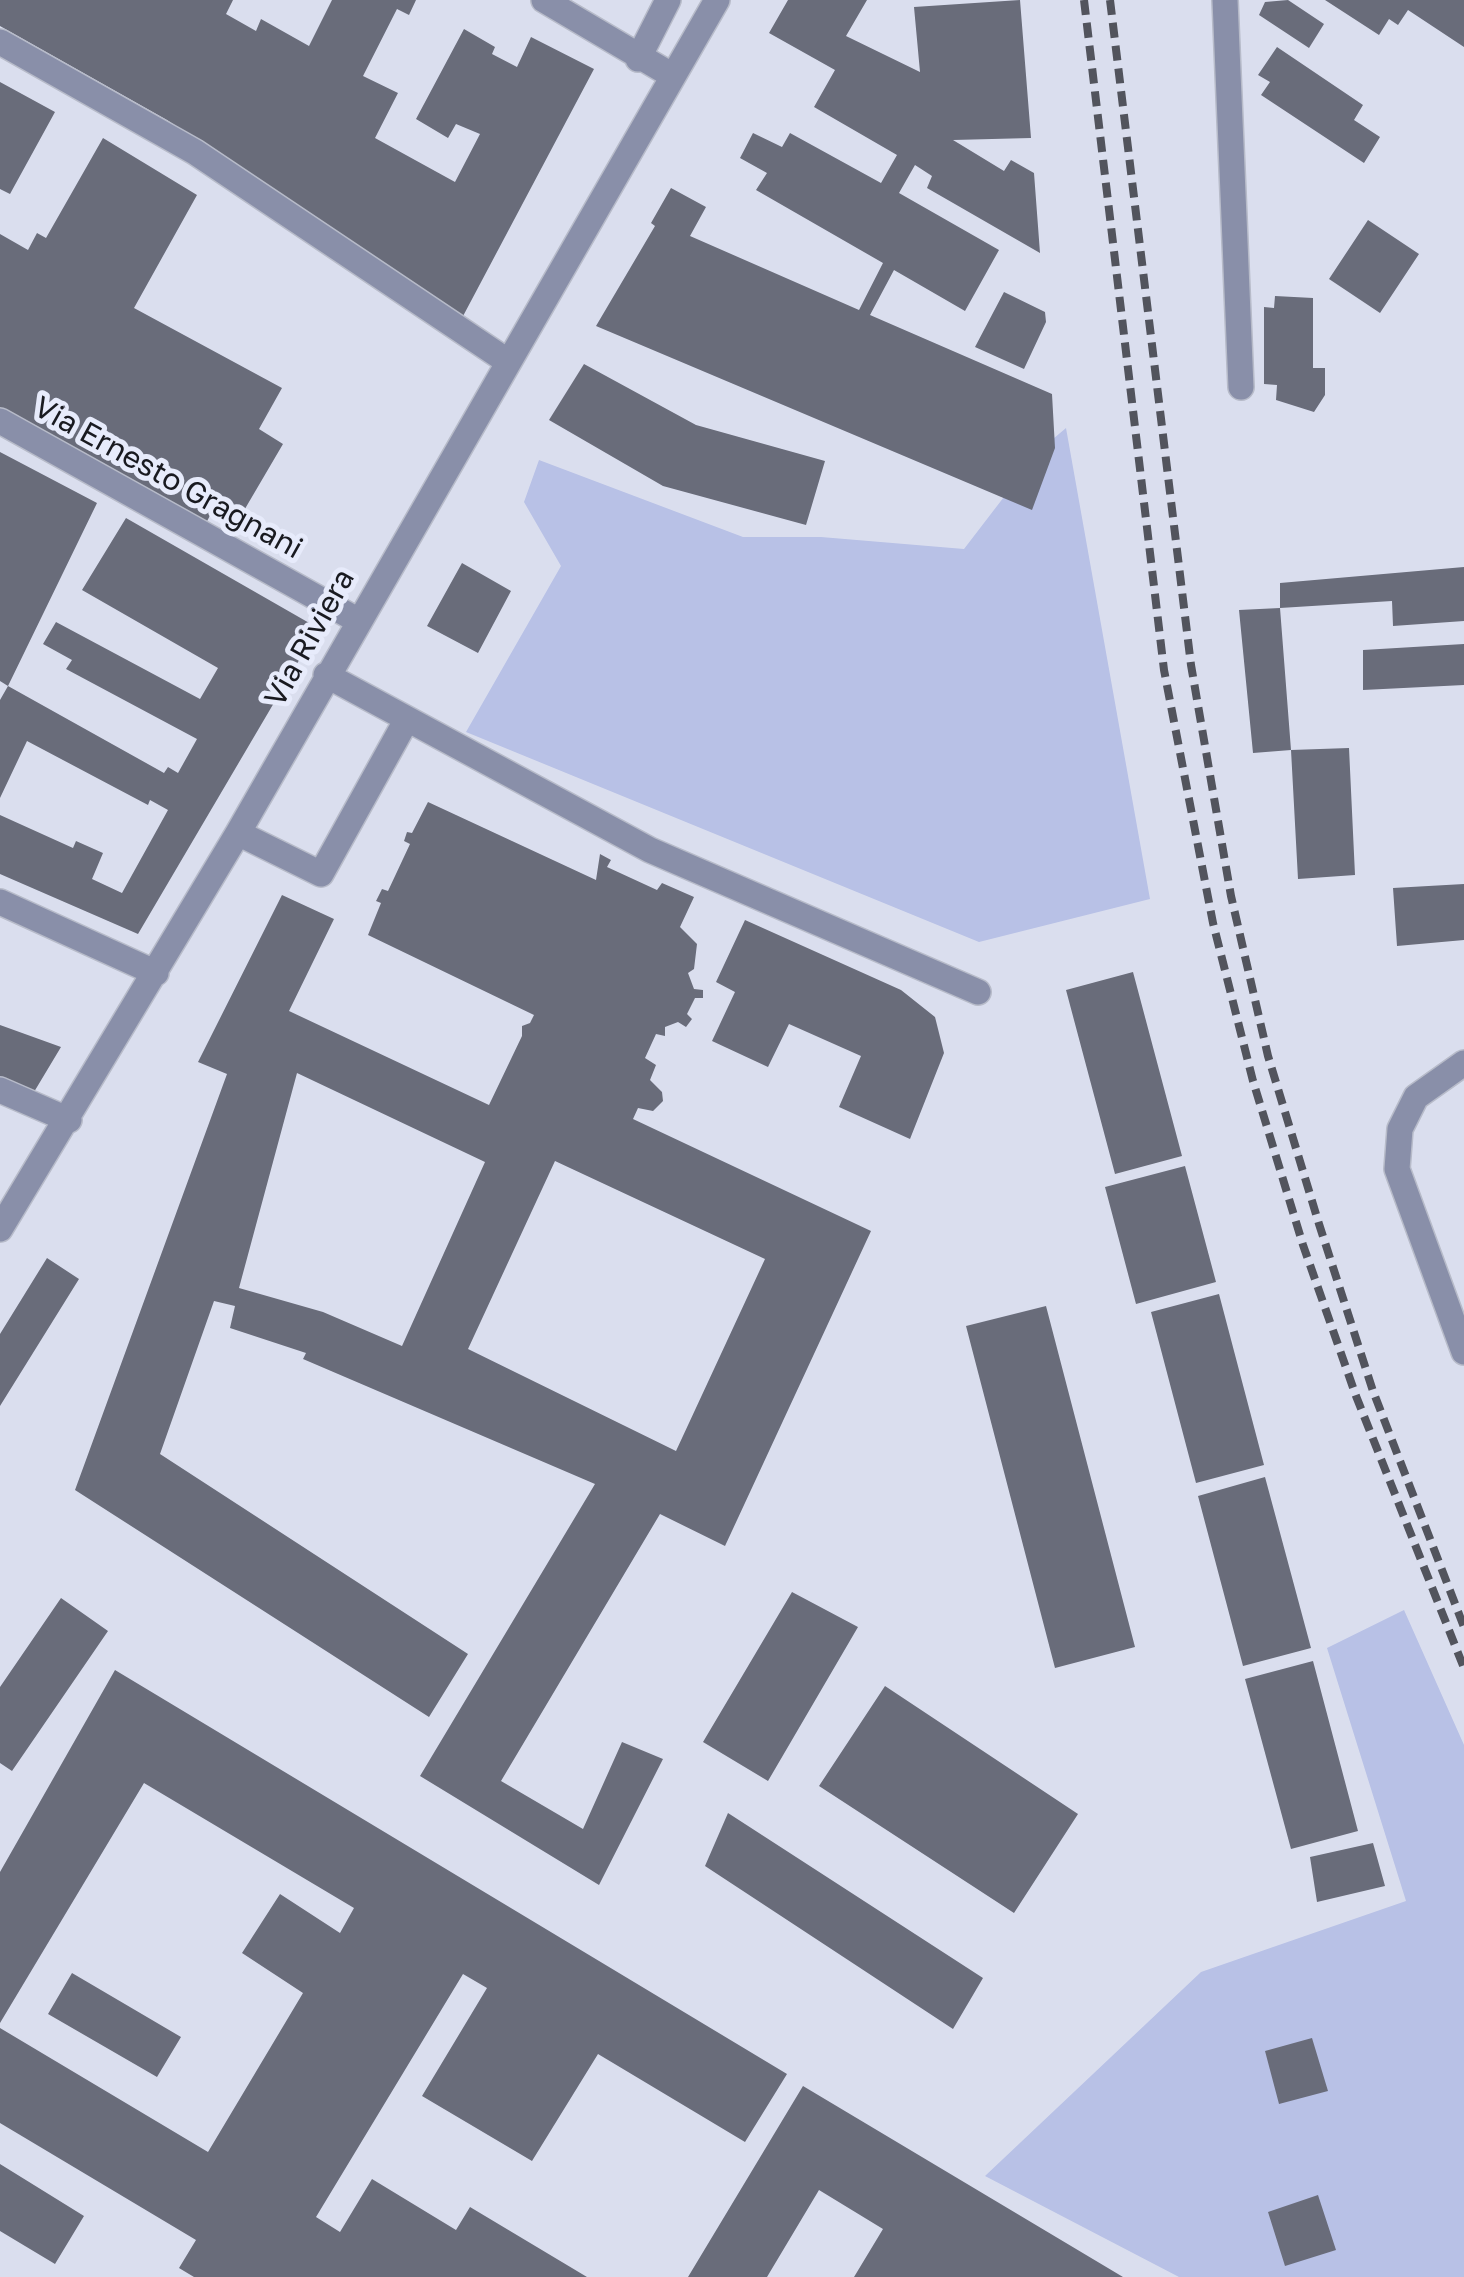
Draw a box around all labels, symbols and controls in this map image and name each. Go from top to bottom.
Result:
street label: Via Ernesto Gragnani [27,389,309,567]
street label: Via Riviera [258,563,362,713]

